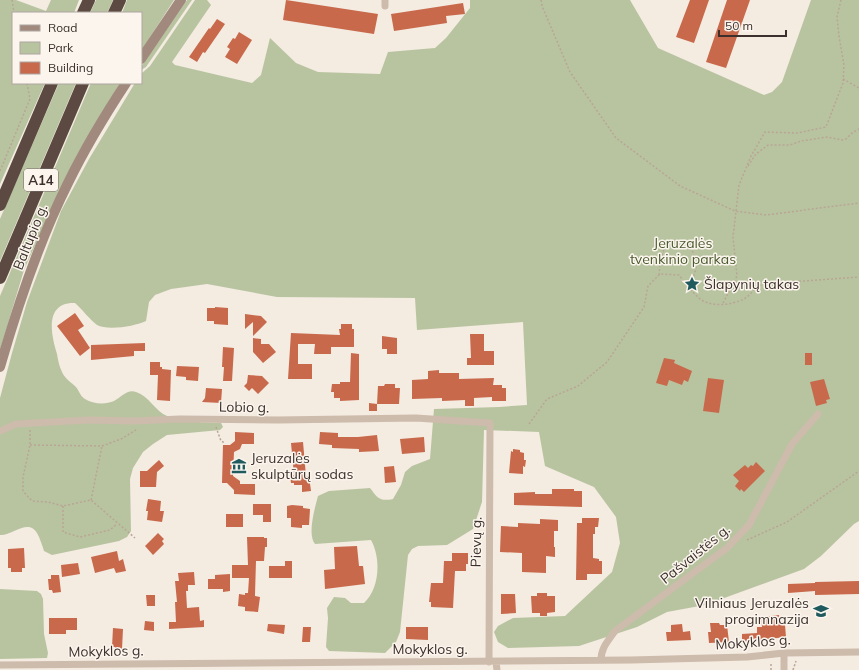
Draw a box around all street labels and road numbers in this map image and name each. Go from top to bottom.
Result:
road number: A14 [24,169,58,191]
street label: Baltupio g. [9,202,51,272]
street label: Lobio g. [219,398,269,416]
street label: Pievų g. [467,516,485,568]
street label: Pašvaistės g. [656,520,734,588]
street label: Mokyklos g. [715,630,791,654]
street label: Mokyklos g. [392,640,468,658]
street label: Mokyklos g. [68,641,144,661]

